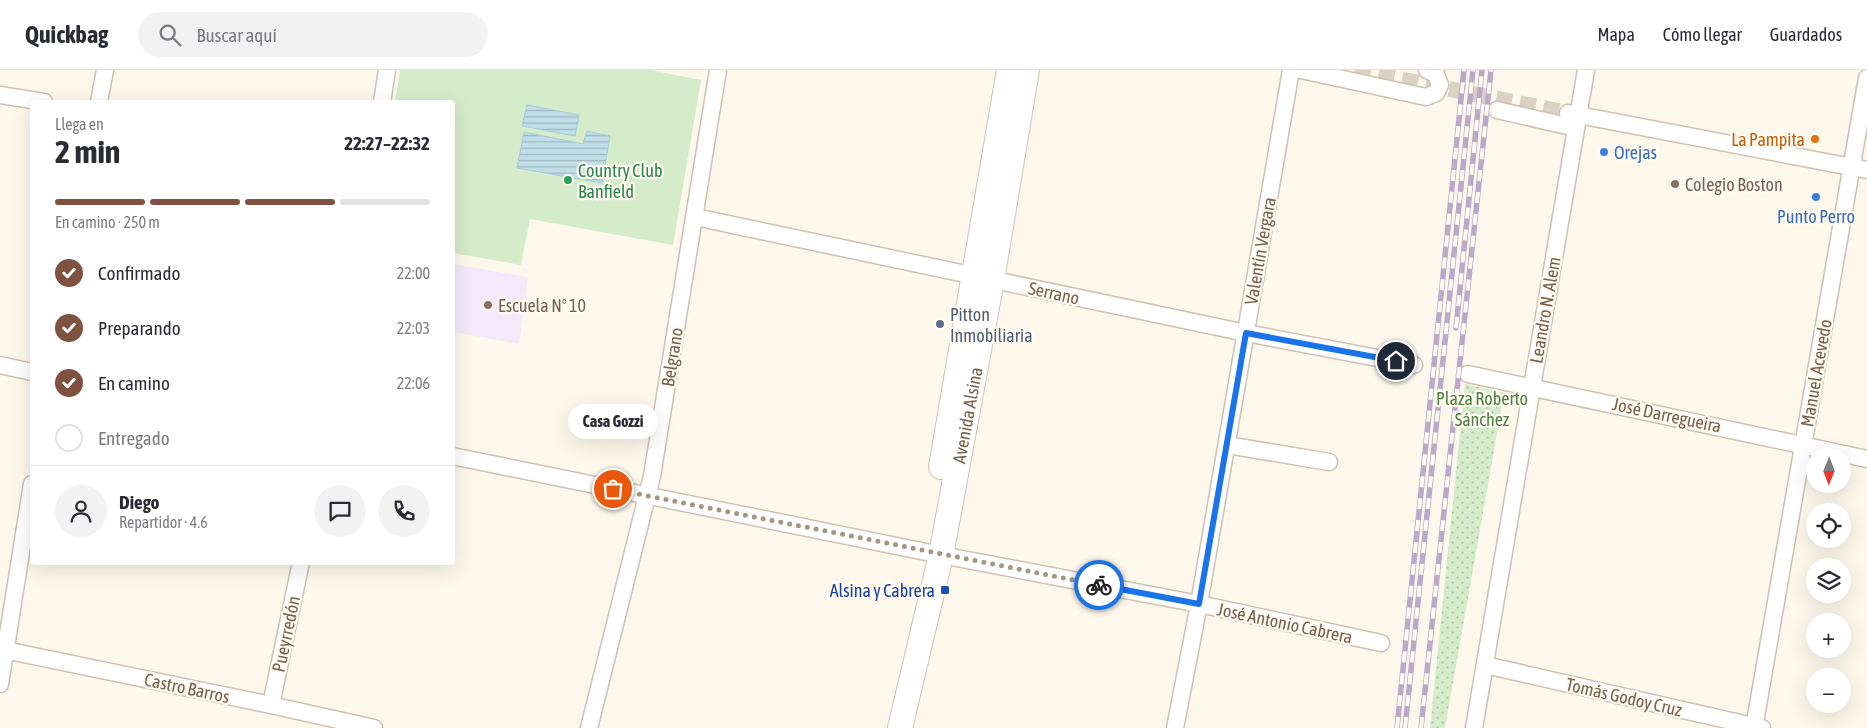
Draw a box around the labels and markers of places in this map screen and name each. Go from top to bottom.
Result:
place label: La Pampita [1731,129,1805,150]
marker: La Pampita [1809,133,1821,145]
place label: Orejas [1614,142,1657,163]
marker: Orejas [1598,146,1610,158]
place label: Country Club Banfield [578,160,662,202]
marker: Country Club Banfield [562,174,574,186]
place label: Colegio Boston [1685,174,1783,195]
marker: Colegio Boston [1669,178,1681,190]
marker: Punto Perro [1810,191,1822,203]
place label: Punto Perro [1777,206,1855,227]
place label: Escuela Nº 10 [498,295,586,316]
marker: Escuela Nº 10 [482,299,494,311]
place label: Pitton Inmobiliaria [950,304,1033,346]
marker: Pitton Inmobiliaria [934,318,946,330]
pin [1375,340,1417,382]
callout: Casa Gozzi [568,404,658,439]
pin [592,468,634,510]
place label: Alsina y Cabrera [830,580,935,601]
marker: Alsina y Cabrera [939,584,951,596]

